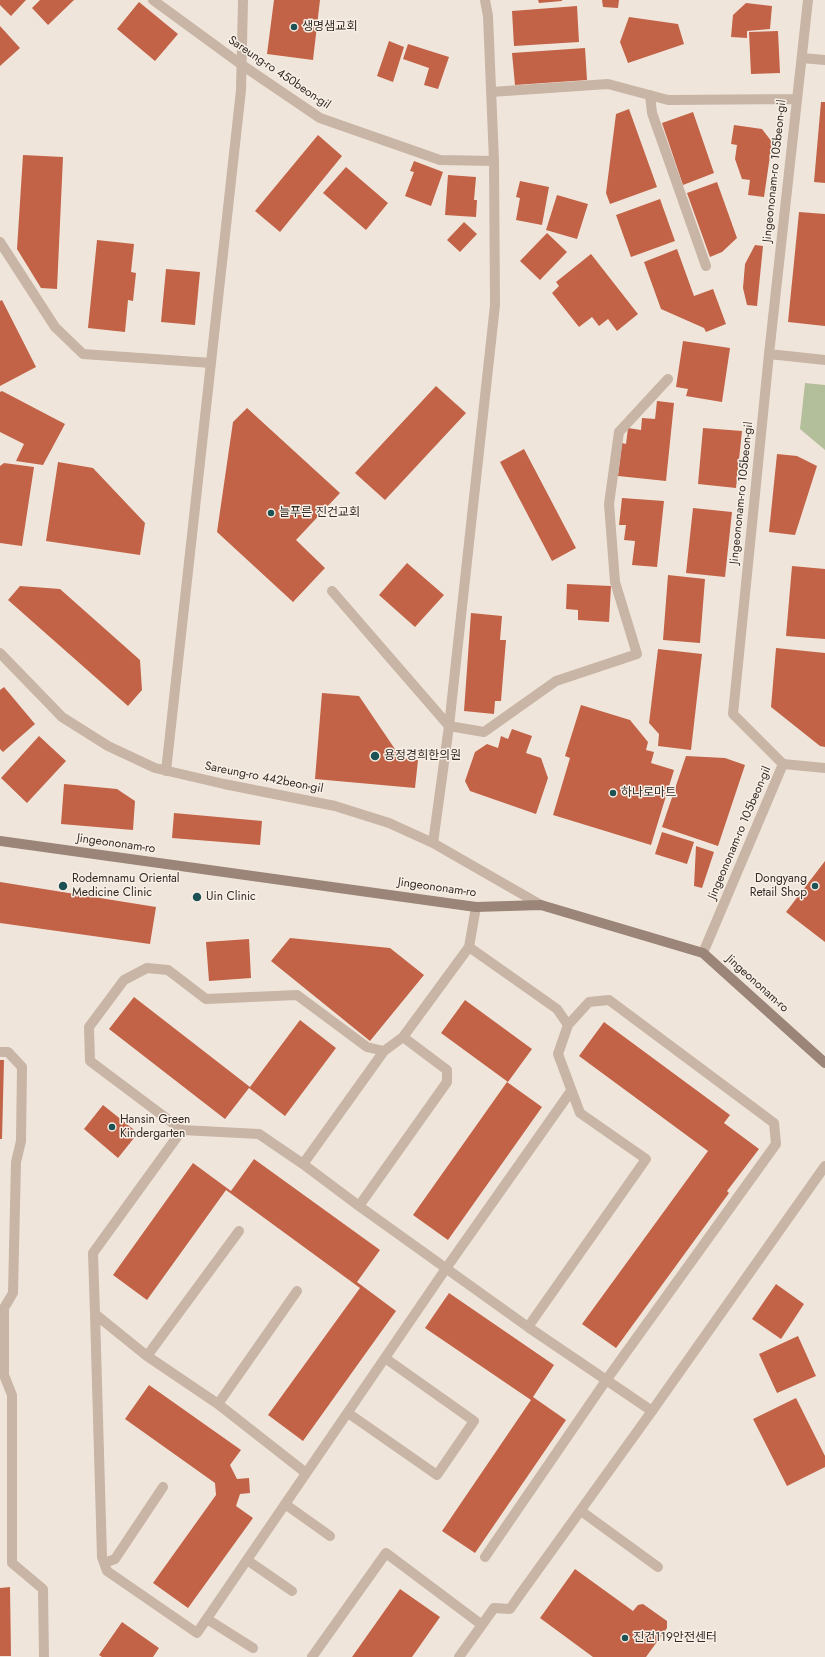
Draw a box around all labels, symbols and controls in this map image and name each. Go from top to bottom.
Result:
place label: 생명샘교회 [302,20,357,34]
marker: 생명샘교회 [289,22,299,32]
street label: Sareung-ro 450beon-gil [225,33,333,113]
street label: Jingeononam-ro 105beon-gil [760,99,790,243]
street label: Jingeononam-ro 105beon-gil [727,421,757,565]
place label: 늘푸른 진건교회 [279,506,360,520]
marker: 늘푸른 진건교회 [266,508,276,518]
place label: 용정경희한의원 [384,749,461,763]
marker: 용정경희한의원 [369,750,381,762]
street label: Sareung-ro 442beon-gil [204,759,324,797]
street label: Jingeononam-ro 105beon-gil [705,764,775,902]
place label: 하나로마트 [621,786,676,800]
marker: 하나로마트 [608,788,618,798]
street label: Jingeononam-ro [76,831,156,857]
place label: Rodemnamu Oriental Medicine Clinic [72,872,180,900]
place label: Dongyang Retail Shop [750,872,807,900]
street label: Jingeononam-ro [397,875,477,901]
marker: Rodemnamu Oriental Medicine Clinic [57,880,69,892]
marker: Dongyang Retail Shop [810,881,820,891]
place label: Uin Clinic [206,890,256,904]
marker: Uin Clinic [191,891,203,903]
street label: Jingeononam-ro [723,952,791,1016]
place label: Hansin Green Kindergarten [120,1113,190,1141]
marker: Hansin Green Kindergarten [107,1122,117,1132]
place label: 진건119안전센터 [633,1631,717,1645]
marker: 진건119안전센터 [620,1633,630,1643]

